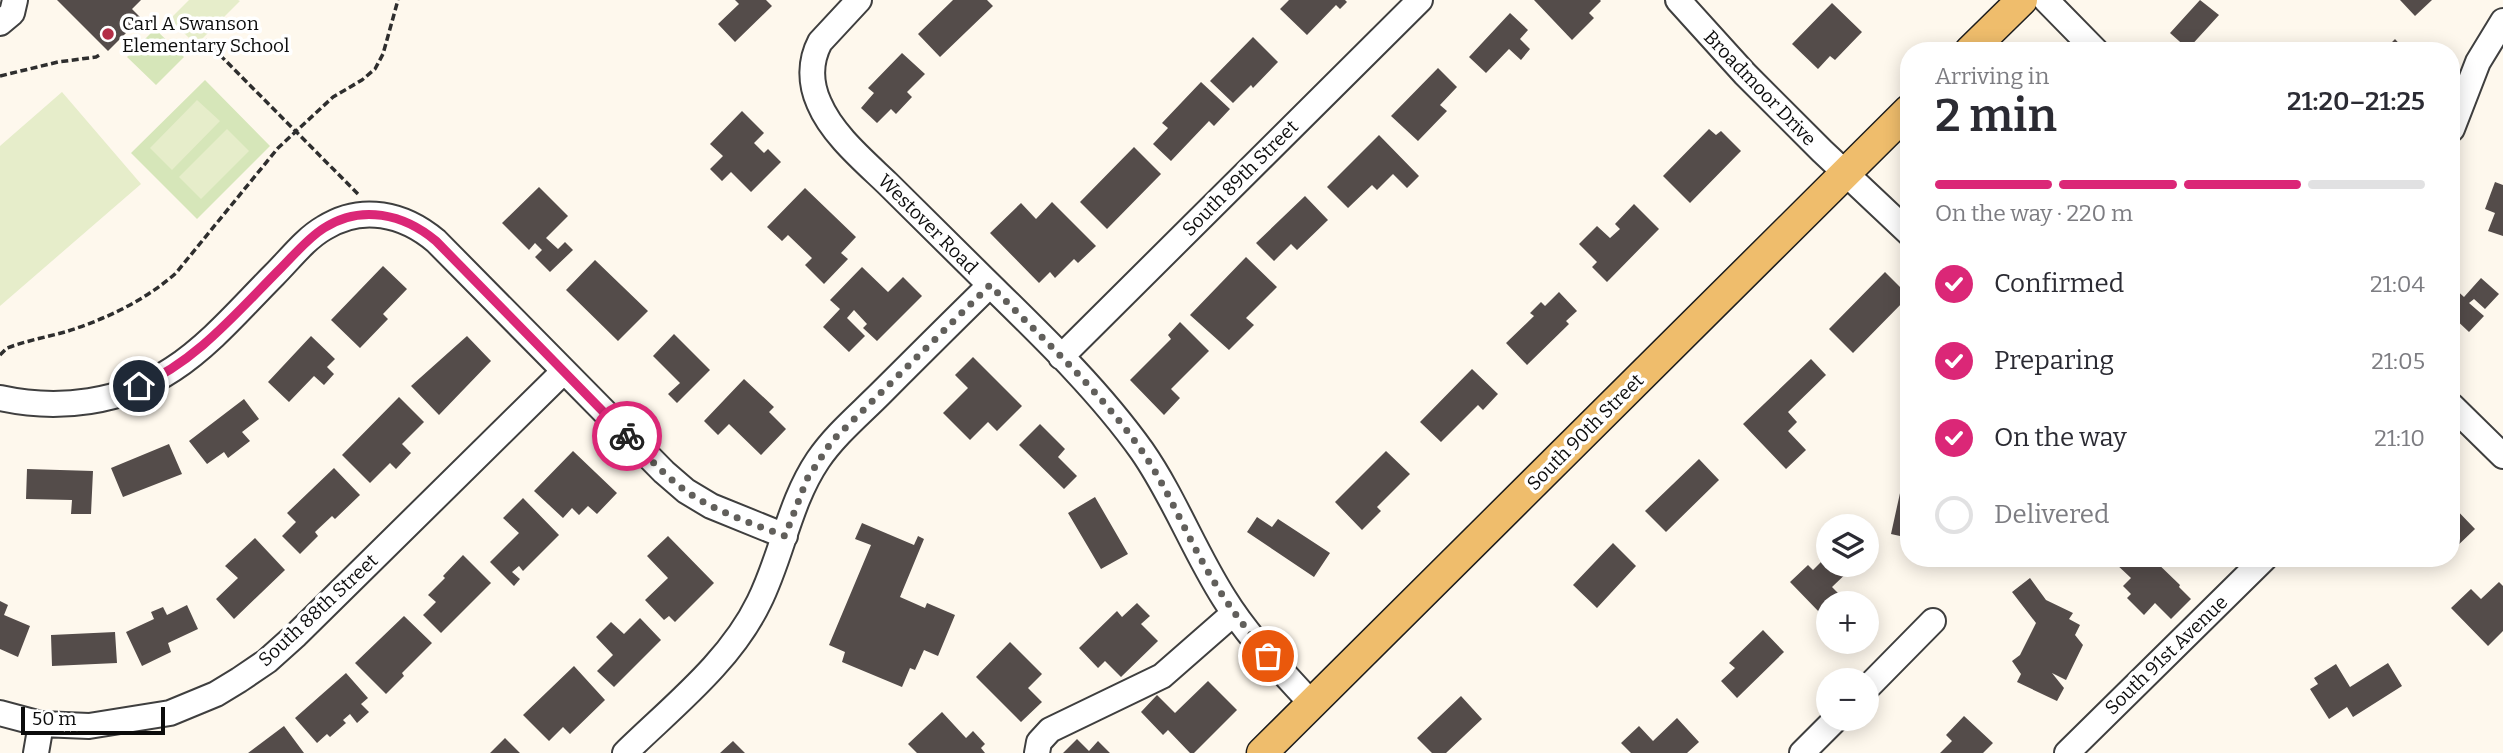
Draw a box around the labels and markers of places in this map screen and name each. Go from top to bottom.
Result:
place label: Carl A Swanson Elementary School [122,12,289,57]
marker: Carl A Swanson Elementary School [100,26,116,42]
pin [109,356,169,416]
pin [1238,626,1298,686]

